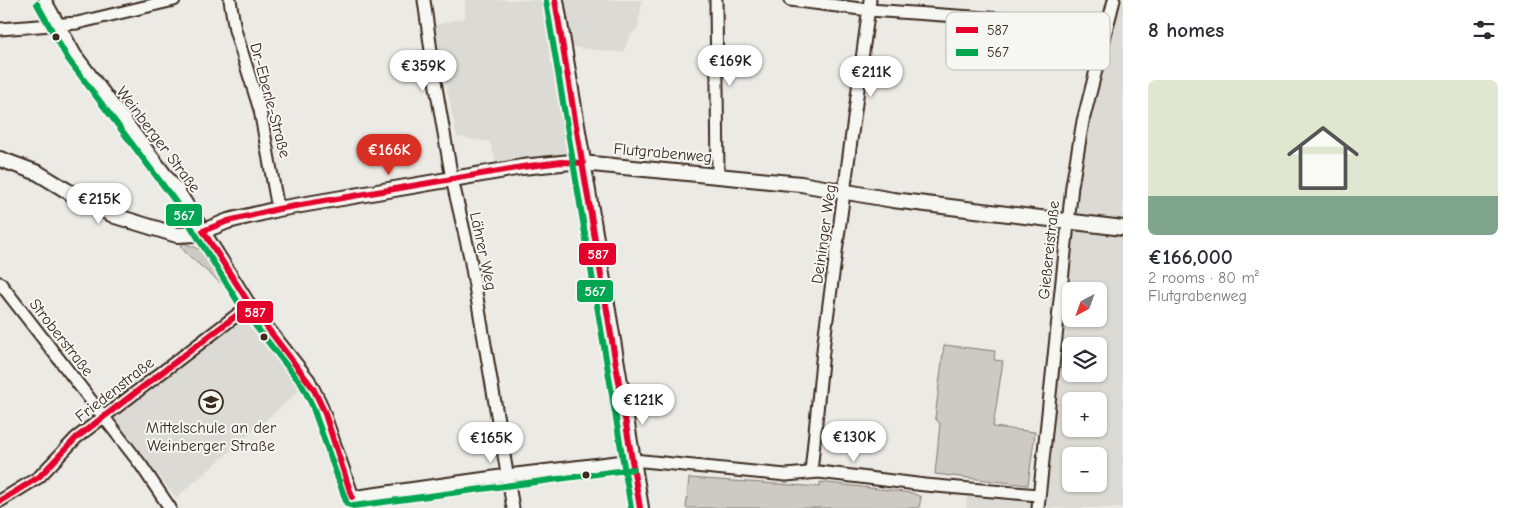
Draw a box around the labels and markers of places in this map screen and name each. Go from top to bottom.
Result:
unlabelled marker [51,32,61,42]
pin: €169K [695,44,765,87]
pin: €359K [388,49,458,92]
pin: €211K [836,56,906,98]
pin: €166K [354,134,424,176]
pin: €215K [64,182,134,225]
unlabelled marker [259,332,269,342]
pin: €121K [608,384,678,426]
school or university icon: Mittelschule an der Weinberger Straße [198,389,224,415]
place label: Mittelschule an der Weinberger Straße [146,419,277,455]
pin: €130K [819,420,889,463]
pin: €165K [456,422,526,464]
unlabelled marker [581,470,591,480]

